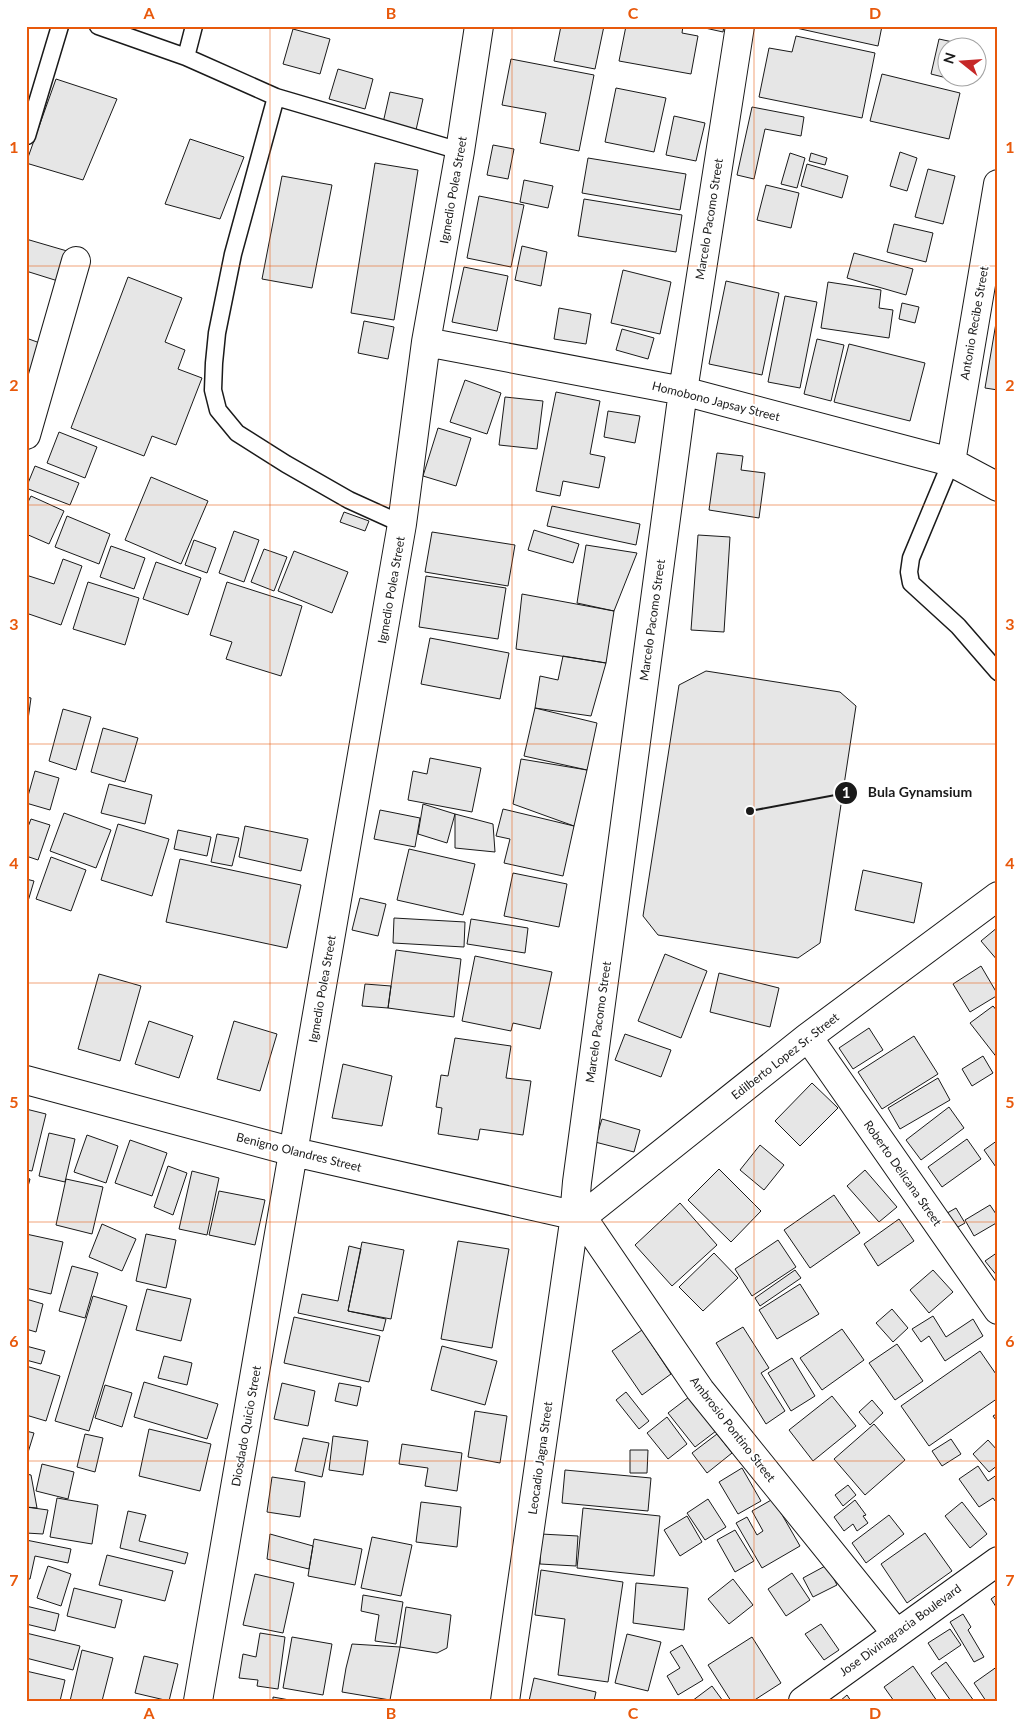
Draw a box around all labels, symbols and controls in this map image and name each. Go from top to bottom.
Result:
text: A [142,3,155,22]
text: B [386,3,396,22]
text: C [628,3,639,22]
text: D [869,3,881,22]
north arrow [936,38,986,88]
text: N [939,50,959,66]
street label: Igmedio Polea Street [436,135,470,245]
text: 1 [9,137,19,156]
text: 1 [1005,137,1015,156]
street label: Marcelo Pacomo Street [692,157,726,281]
street label: Antonio Recibe Street [957,264,991,381]
text: 2 [9,375,19,394]
text: 2 [1005,375,1015,394]
street label: Homobono Japsay Street [650,378,782,424]
street label: Igmedio Polea Street [374,535,408,645]
street label: Marcelo Pacomo Street [636,558,668,682]
text: 3 [9,614,19,633]
text: 3 [1005,614,1015,633]
callout: Bula Gynamsium [833,778,983,807]
text: 1 [842,783,850,801]
text: Bula Gynamsium [868,783,972,800]
text: 4 [9,853,19,872]
text: 4 [1005,853,1015,872]
street label: Igmedio Polea Street [305,934,339,1044]
street label: Marcelo Pacomo Street [582,960,614,1084]
street label: Edilberto Lopez Sr. Street [728,1009,842,1103]
text: 5 [9,1092,19,1111]
text: 5 [1005,1092,1015,1111]
street label: Roberto Delicana Street [861,1117,946,1229]
street label: Benigno Olandres Street [235,1129,364,1175]
text: 6 [9,1331,19,1350]
text: 6 [1005,1331,1015,1350]
street label: Diosdado Quicio Street [228,1364,264,1488]
street label: Ambrosio Pontino Street [687,1373,779,1485]
street label: Leocadio Jagna Street [525,1400,555,1516]
text: 7 [9,1570,19,1589]
text: 7 [1005,1570,1015,1589]
street label: Jose Divinagracia Boulevard [836,1581,964,1679]
text: A [142,1703,155,1722]
text: B [386,1703,396,1722]
text: C [628,1703,639,1722]
text: D [869,1703,881,1722]

